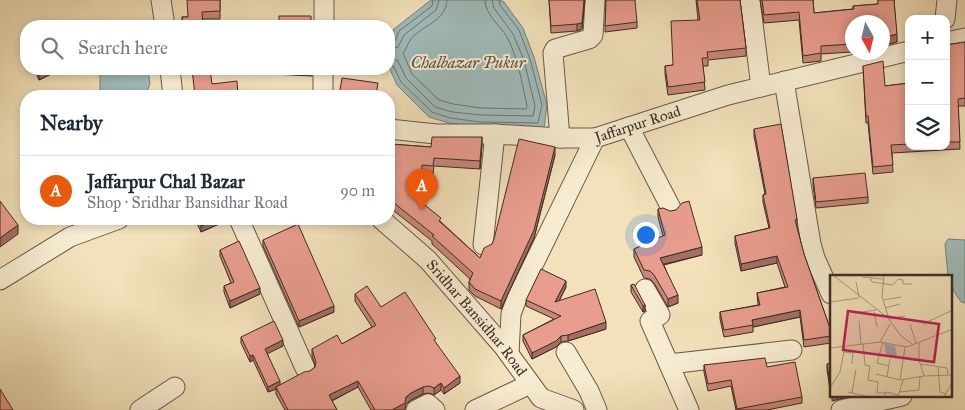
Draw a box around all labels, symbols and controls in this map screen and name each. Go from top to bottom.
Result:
north arrow [845,15,890,60]
map controls [905,15,950,150]
button: + [905,15,950,60]
search box [20,20,395,75]
icon: search [38,34,66,62]
text: Search here [78,36,168,59]
water label: Chalbazar Pukur [411,53,527,72]
button: − [905,60,950,105]
street label: Jaffarpur Road [591,102,683,148]
button: layers [905,105,950,150]
text: Nearby [40,110,103,136]
pin: A [406,169,438,210]
text: Jaffarpur Chal Bazar [87,170,245,193]
text: A [51,181,61,200]
text: 90 m [340,181,375,200]
text: Shop · Sridhar Bansidhar Road [87,193,288,212]
your location [633,222,659,248]
street label: Sridhar Bansidhar Road [423,256,531,380]
inset map [830,275,952,398]

